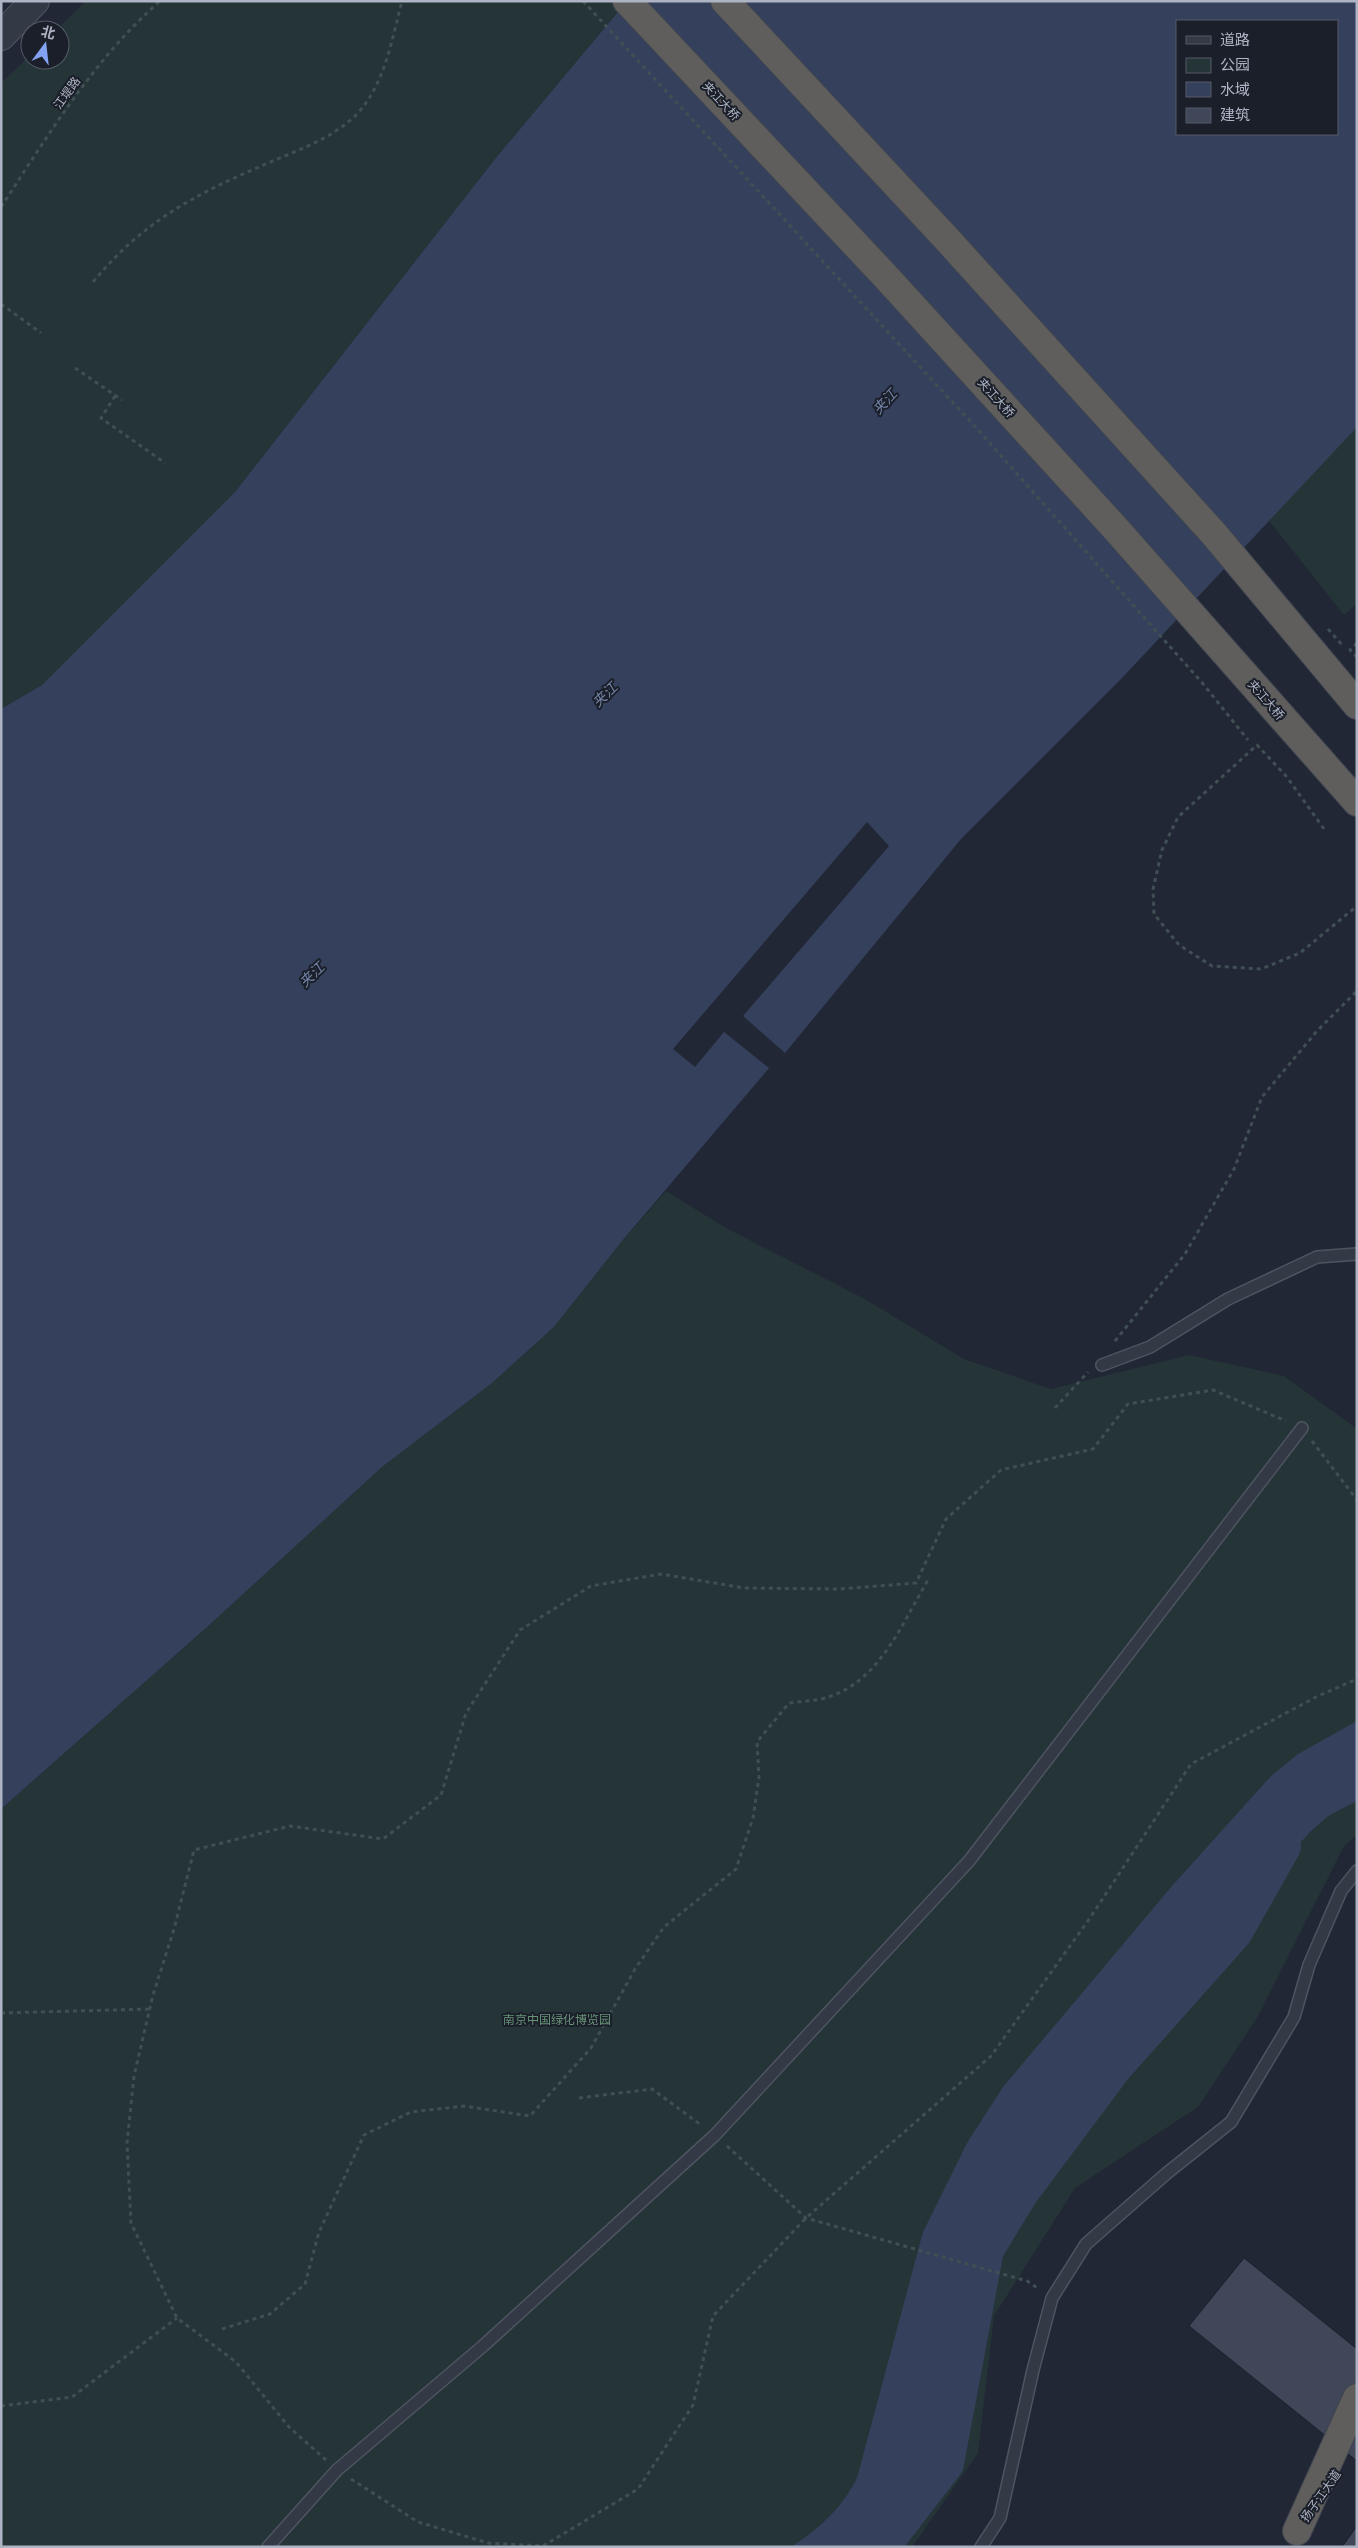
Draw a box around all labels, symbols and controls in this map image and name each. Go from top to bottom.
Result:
north arrow [20,20,70,70]
legend [1176,20,1338,135]
text: 北 [39,23,57,43]
text: 道路 [1220,31,1250,49]
text: 公园 [1220,56,1250,74]
street label: 江堤路 [51,74,83,112]
street label: 夹江大桥 [700,79,742,123]
text: 水域 [1220,81,1250,99]
text: 建筑 [1220,106,1250,124]
street label: 夹江大桥 [975,375,1017,421]
water label: 夹江 [869,385,902,418]
street label: 夹江大桥 [1245,677,1287,723]
water label: 夹江 [589,678,622,711]
water label: 夹江 [296,958,329,991]
park label: 南京中国绿化博览园 [503,2013,611,2027]
street label: 扬子江大道 [1298,2467,1344,2525]

